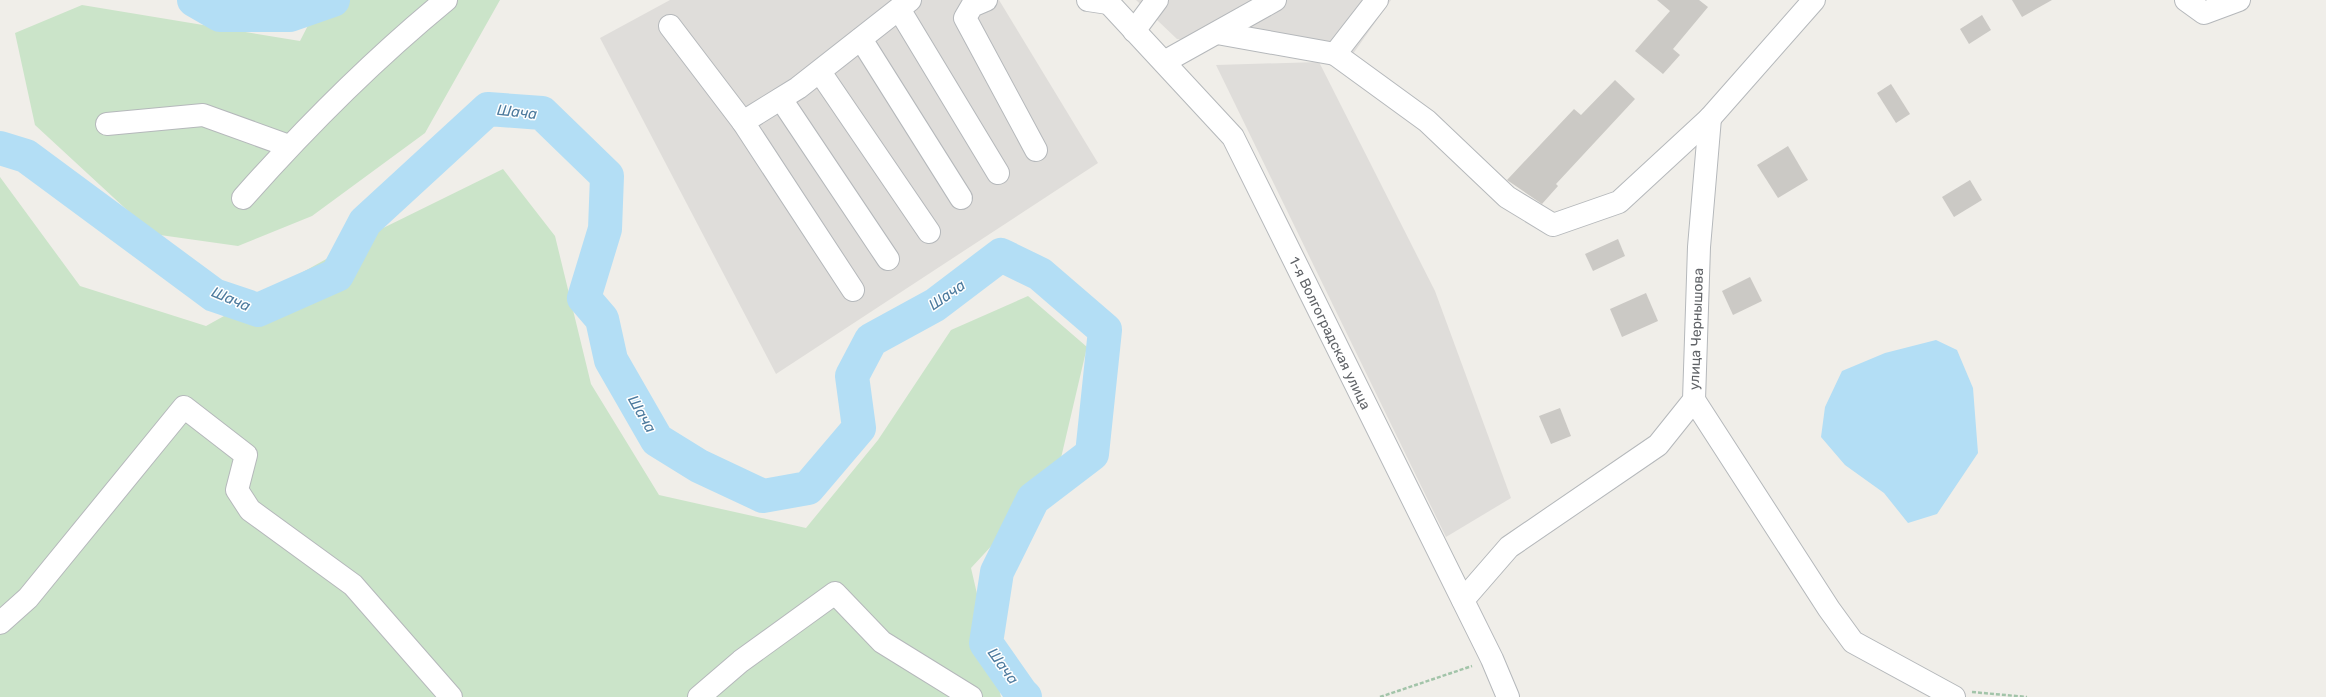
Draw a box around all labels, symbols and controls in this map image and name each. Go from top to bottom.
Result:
water label: Шача [496,101,538,123]
street label: 1-я Волгоградская улица [1285,254,1374,412]
street label: улица Чернышова [1686,268,1707,390]
water label: Шача [925,276,969,314]
water label: Шача [209,283,253,315]
water label: Шача [624,392,660,436]
water label: Шача [984,644,1022,688]

